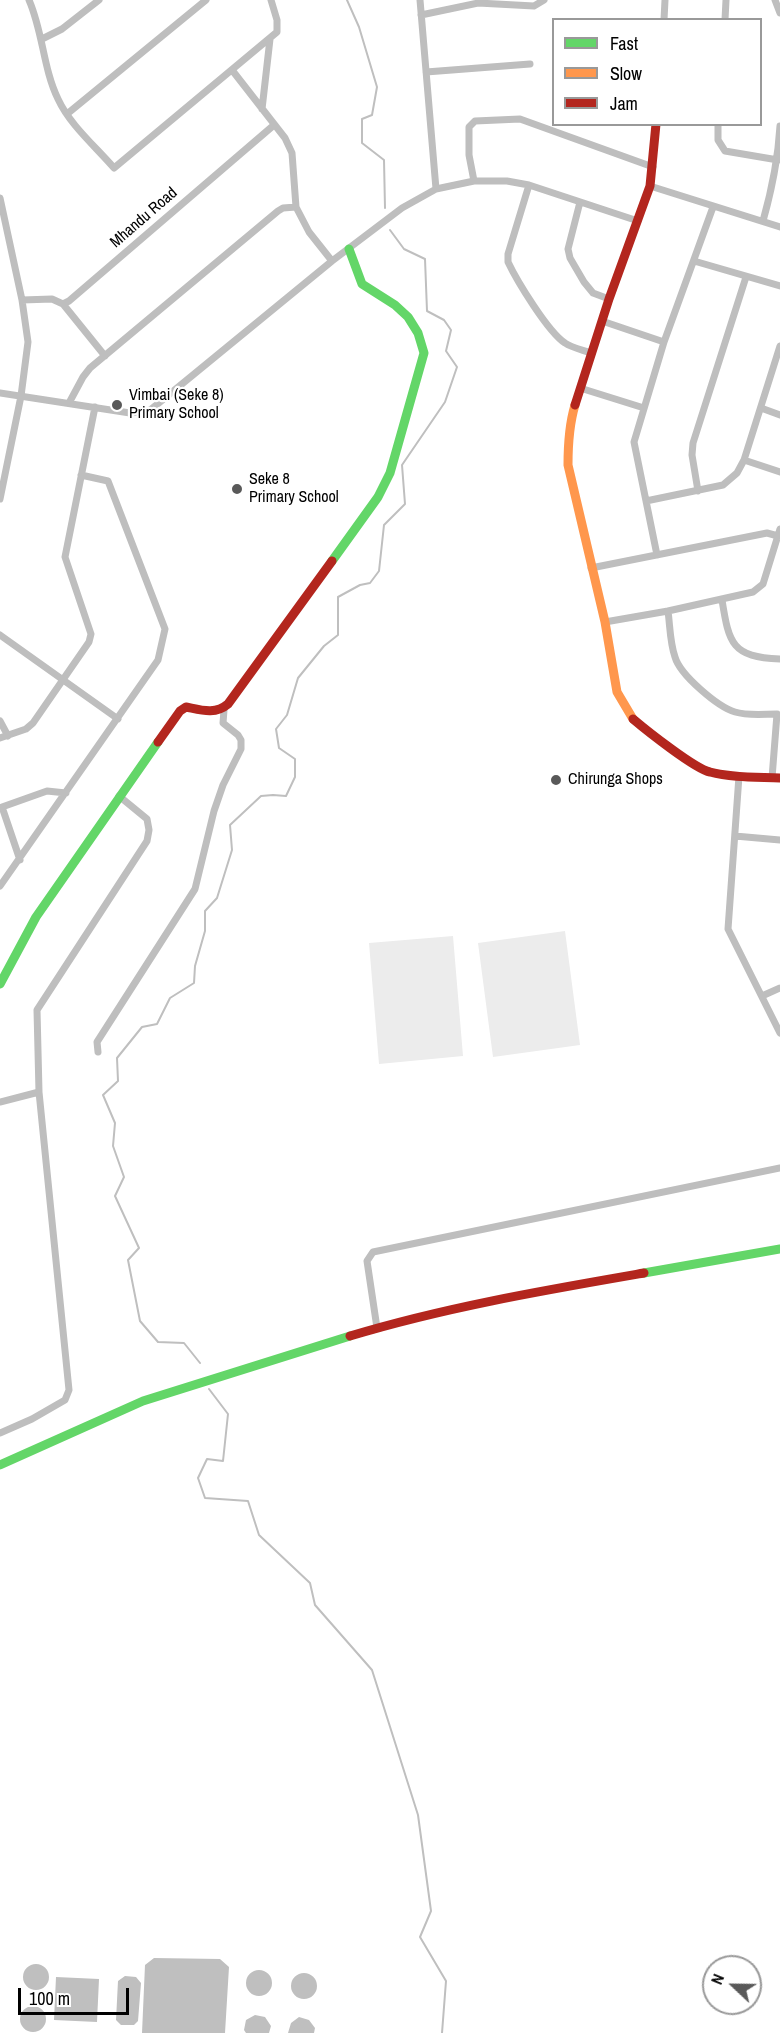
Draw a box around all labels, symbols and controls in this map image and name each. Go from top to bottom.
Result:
legend [552,18,762,126]
text: Fast [610,31,638,56]
text: Slow [610,61,642,86]
text: Jam [610,91,638,116]
street label: Mhandu Road [107,184,181,252]
place label: Vimbai (Seke 8) Primary School [129,386,224,424]
marker: Vimbai (Seke 8) Primary School [110,398,124,412]
place label: Seke 8 Primary School [249,470,339,508]
marker: Seke 8 Primary School [230,482,244,496]
place label: Chirunga Shops [568,770,663,790]
marker: Chirunga Shops [549,773,563,787]
north arrow [702,1955,762,2015]
text: N [705,1970,729,1988]
scale bar [21,1976,132,2014]
text: 100 m [29,1986,70,2011]

